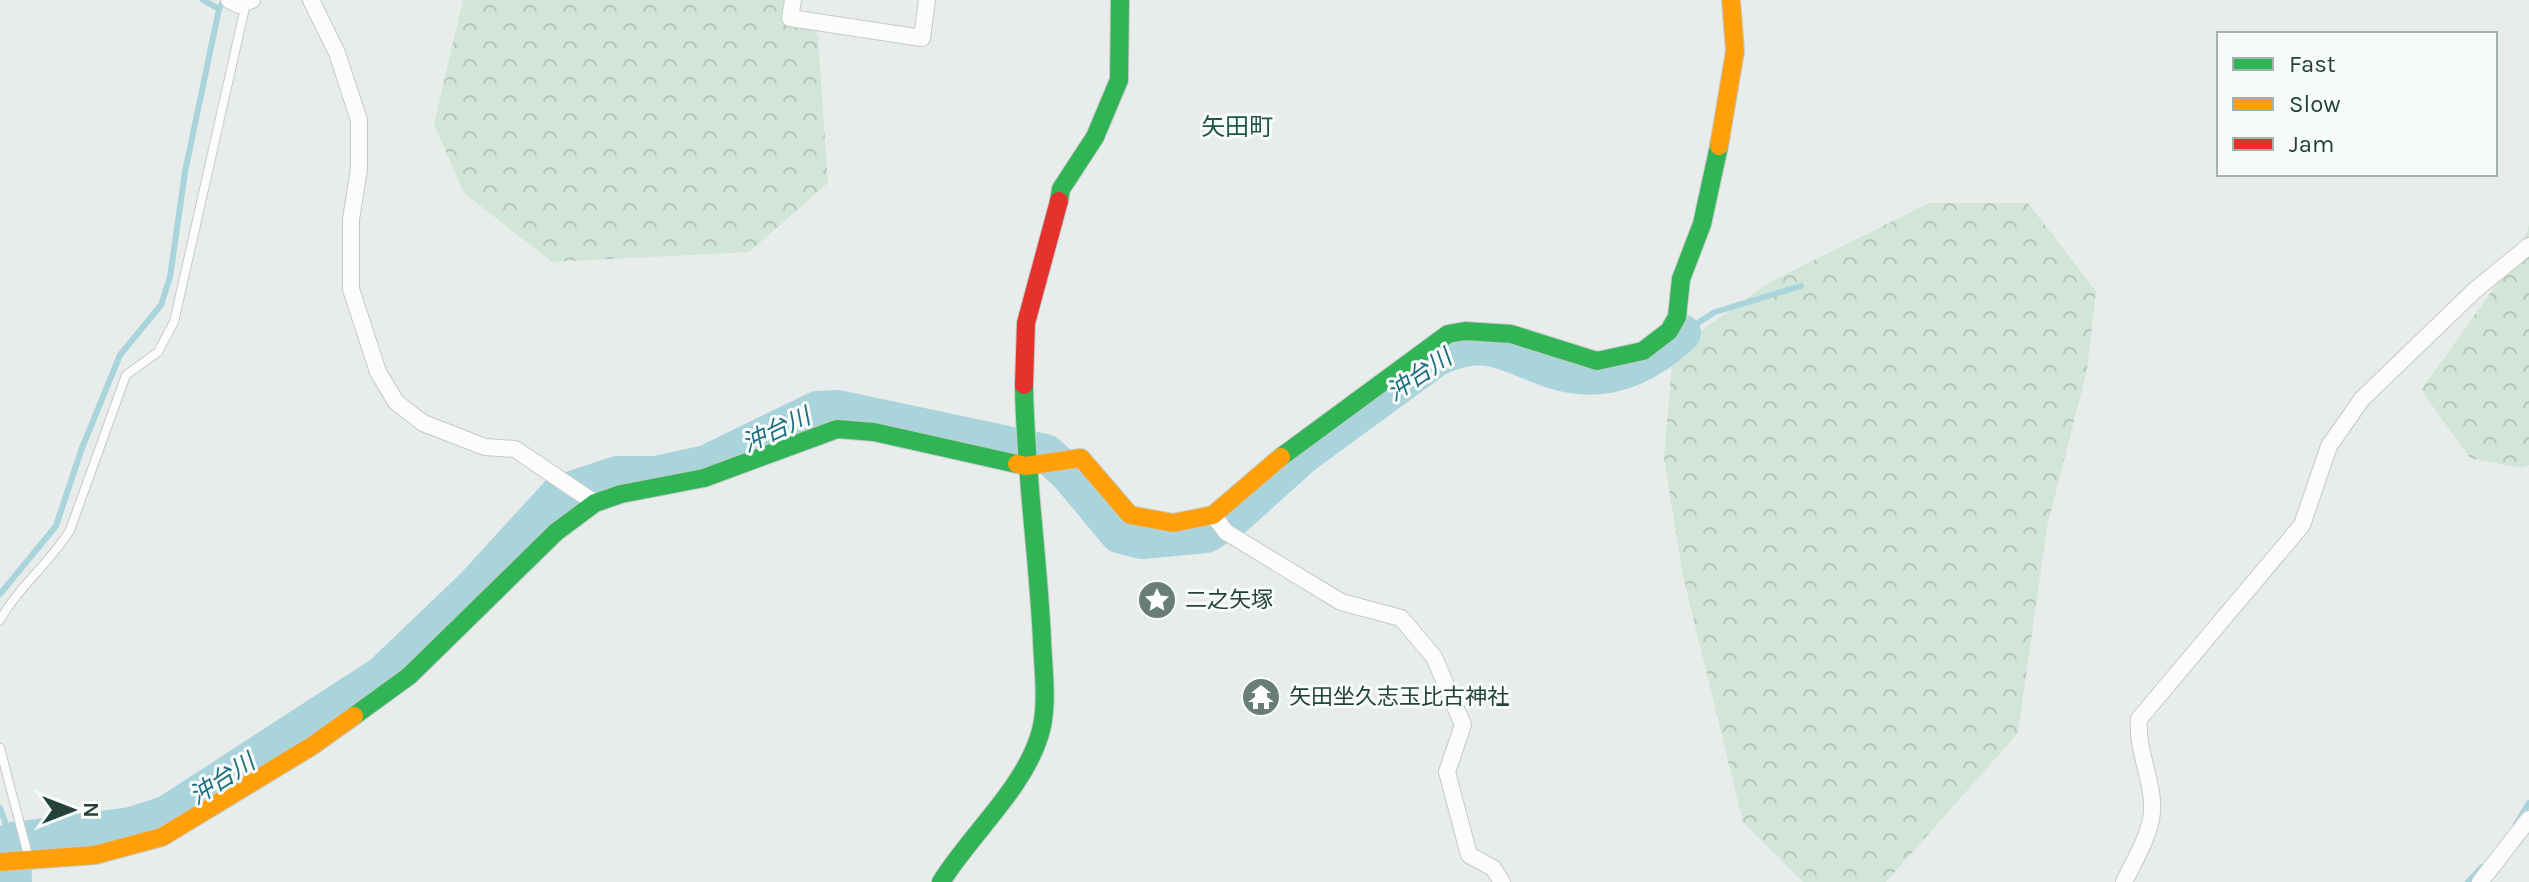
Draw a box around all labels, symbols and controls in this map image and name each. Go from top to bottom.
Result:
legend [2217,32,2497,176]
text: Fast [2289,50,2336,78]
text: Slow [2289,90,2341,118]
district label: 矢田町 [1201,113,1273,141]
text: Jam [2289,130,2334,158]
water label: 沖台川 [1381,342,1459,407]
water label: 沖台川 [737,401,817,458]
place icon: 二之矢塚 [1136,579,1178,621]
place label: 二之矢塚 [1185,587,1273,613]
temple icon: 矢田坐久志玉比古神社 [1240,676,1282,718]
place label: 矢田坐久志玉比古神社 [1289,684,1509,710]
water label: 沖台川 [184,746,262,810]
north arrow [32,770,112,850]
text: N [78,802,104,818]

